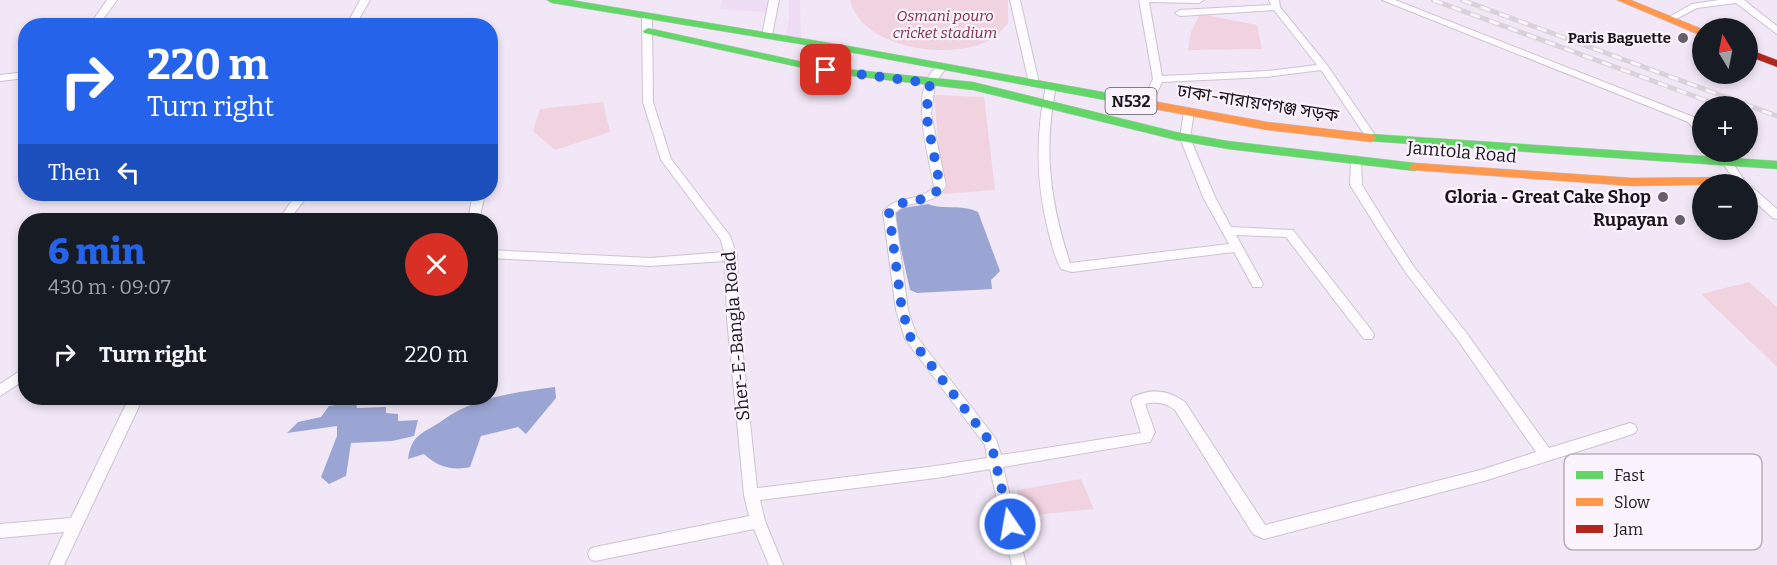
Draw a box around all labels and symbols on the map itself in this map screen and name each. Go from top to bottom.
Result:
park label: Osmani pouro cricket stadium [893,7,997,42]
north arrow [1692,18,1758,84]
place label: Paris Baguette [1568,29,1671,47]
marker: Paris Baguette [1676,31,1690,45]
pin [800,44,851,95]
street label: ঢাকা-নারায়ণগঞ্জ সড়ক [1175,79,1341,127]
road number: N532 [1106,88,1156,114]
street label: Jamtola Road [1405,136,1518,168]
place label: Gloria - Great Cake Shop [1444,186,1651,208]
marker: Gloria - Great Cake Shop [1656,190,1670,204]
place label: Rupayan [1593,209,1668,231]
marker: Rupayan [1673,213,1687,227]
street label: Sher-E-Bangla Road [718,250,754,422]
legend [1564,454,1762,550]
text: Fast [1614,466,1645,485]
position arrow [978,492,1042,556]
text: Slow [1614,493,1650,512]
text: Jam [1613,520,1643,539]

